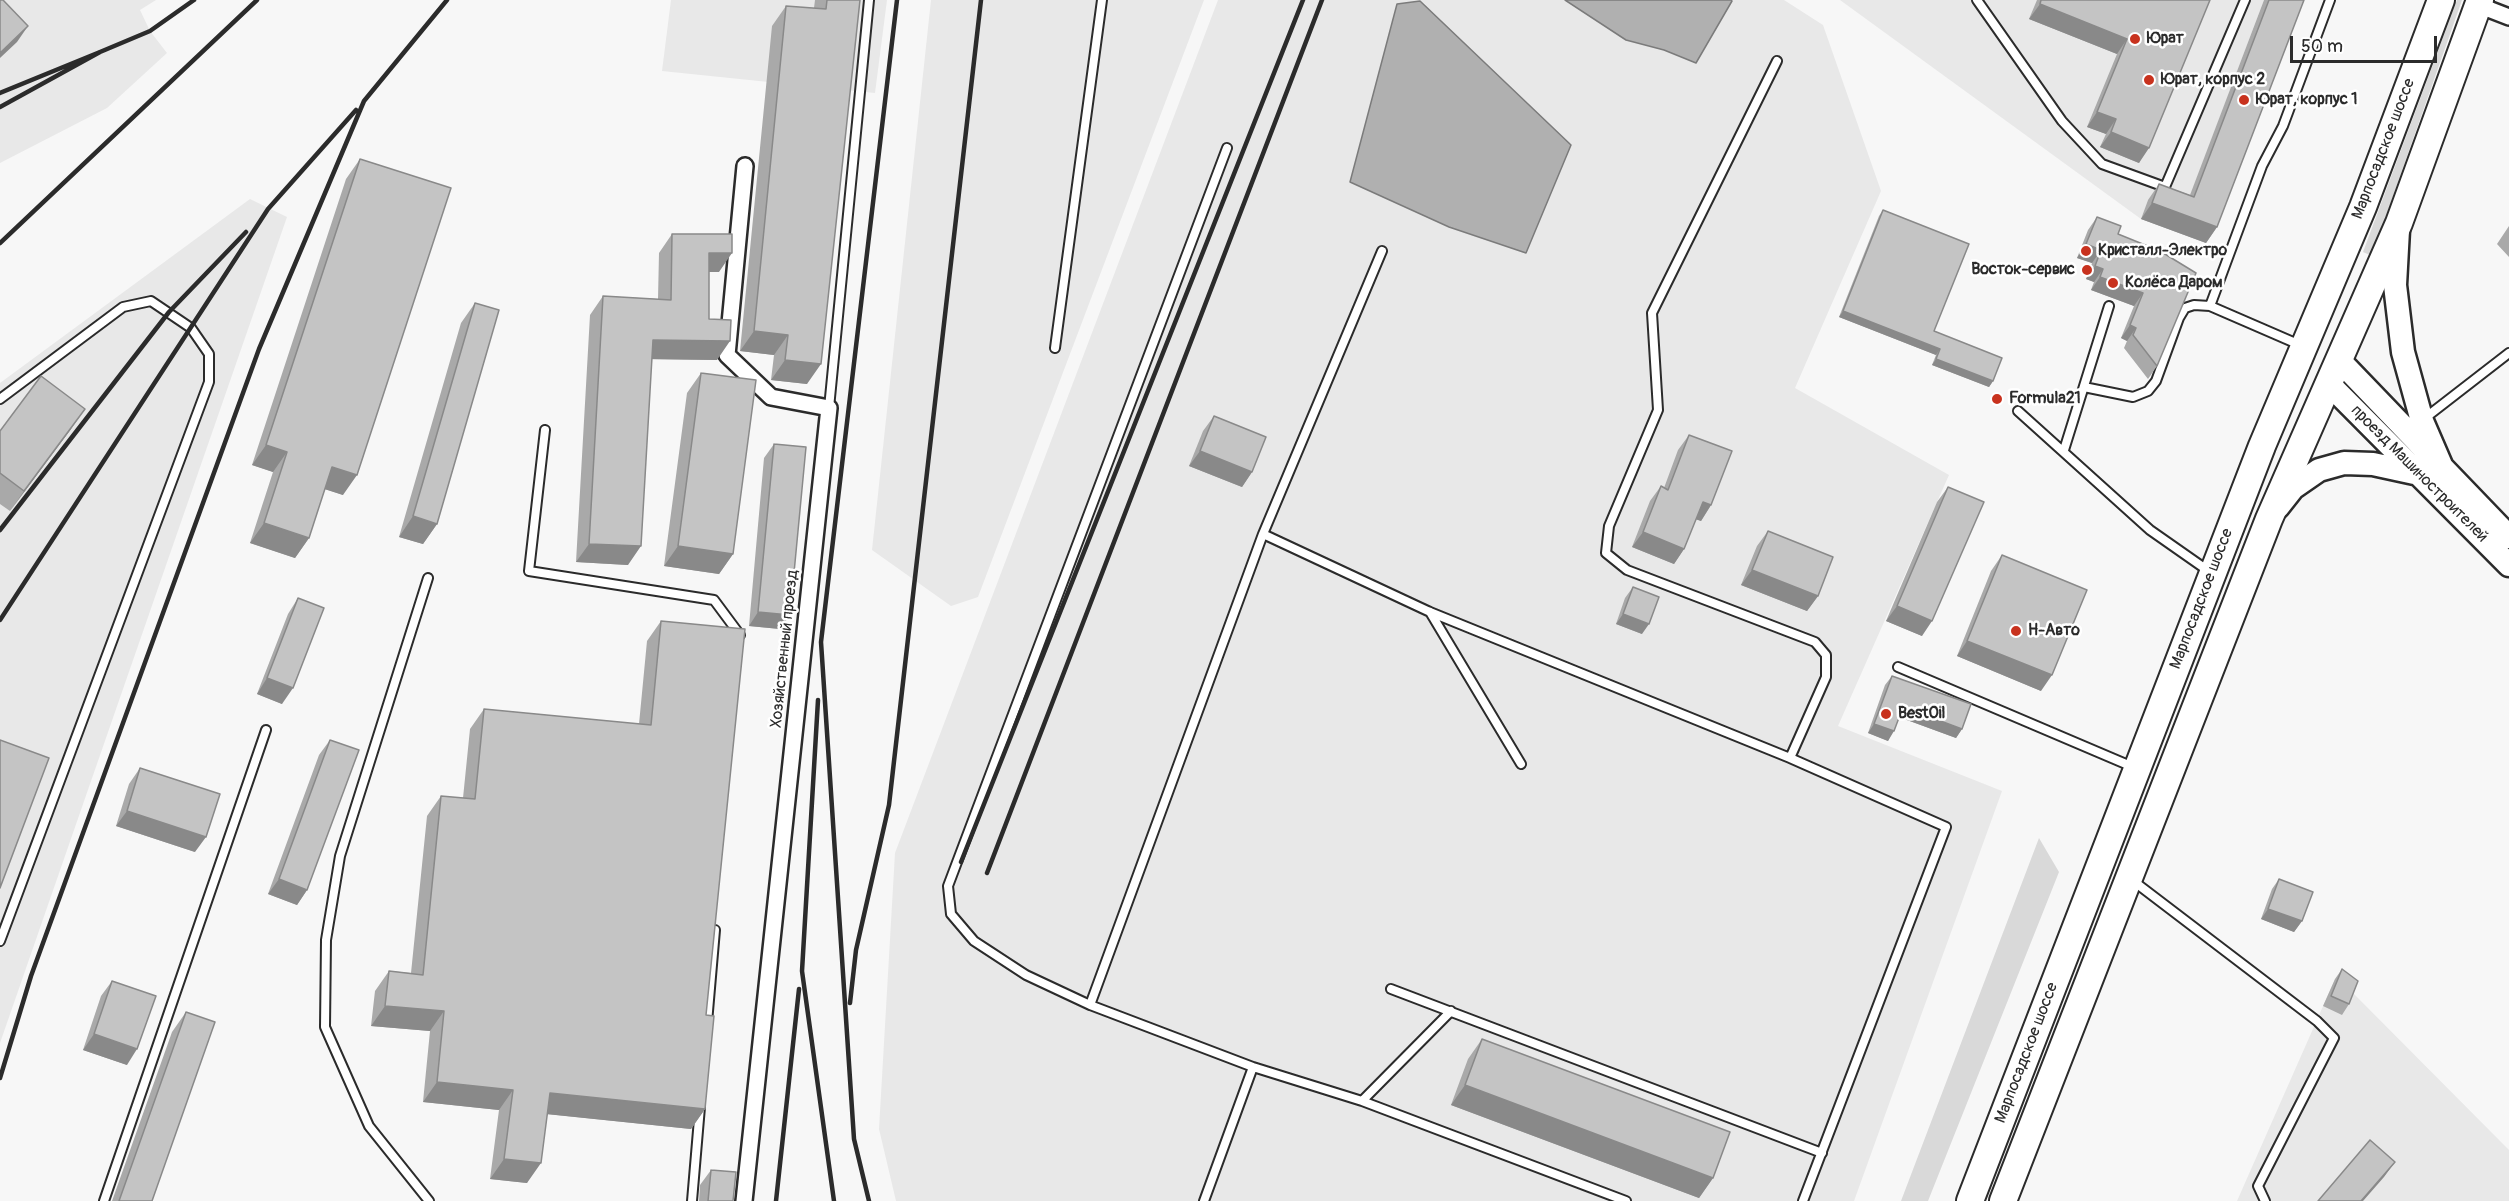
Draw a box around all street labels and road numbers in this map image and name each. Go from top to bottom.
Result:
street label: Марпосадское шоссе [2348,76,2420,222]
street label: проезд Машиностроителей [2346,401,2492,547]
street label: Марпосадское шоссе [2166,526,2238,672]
street label: Хозяйственный проезд [767,569,803,729]
street label: Марпосадское шоссе [1991,980,2063,1126]

